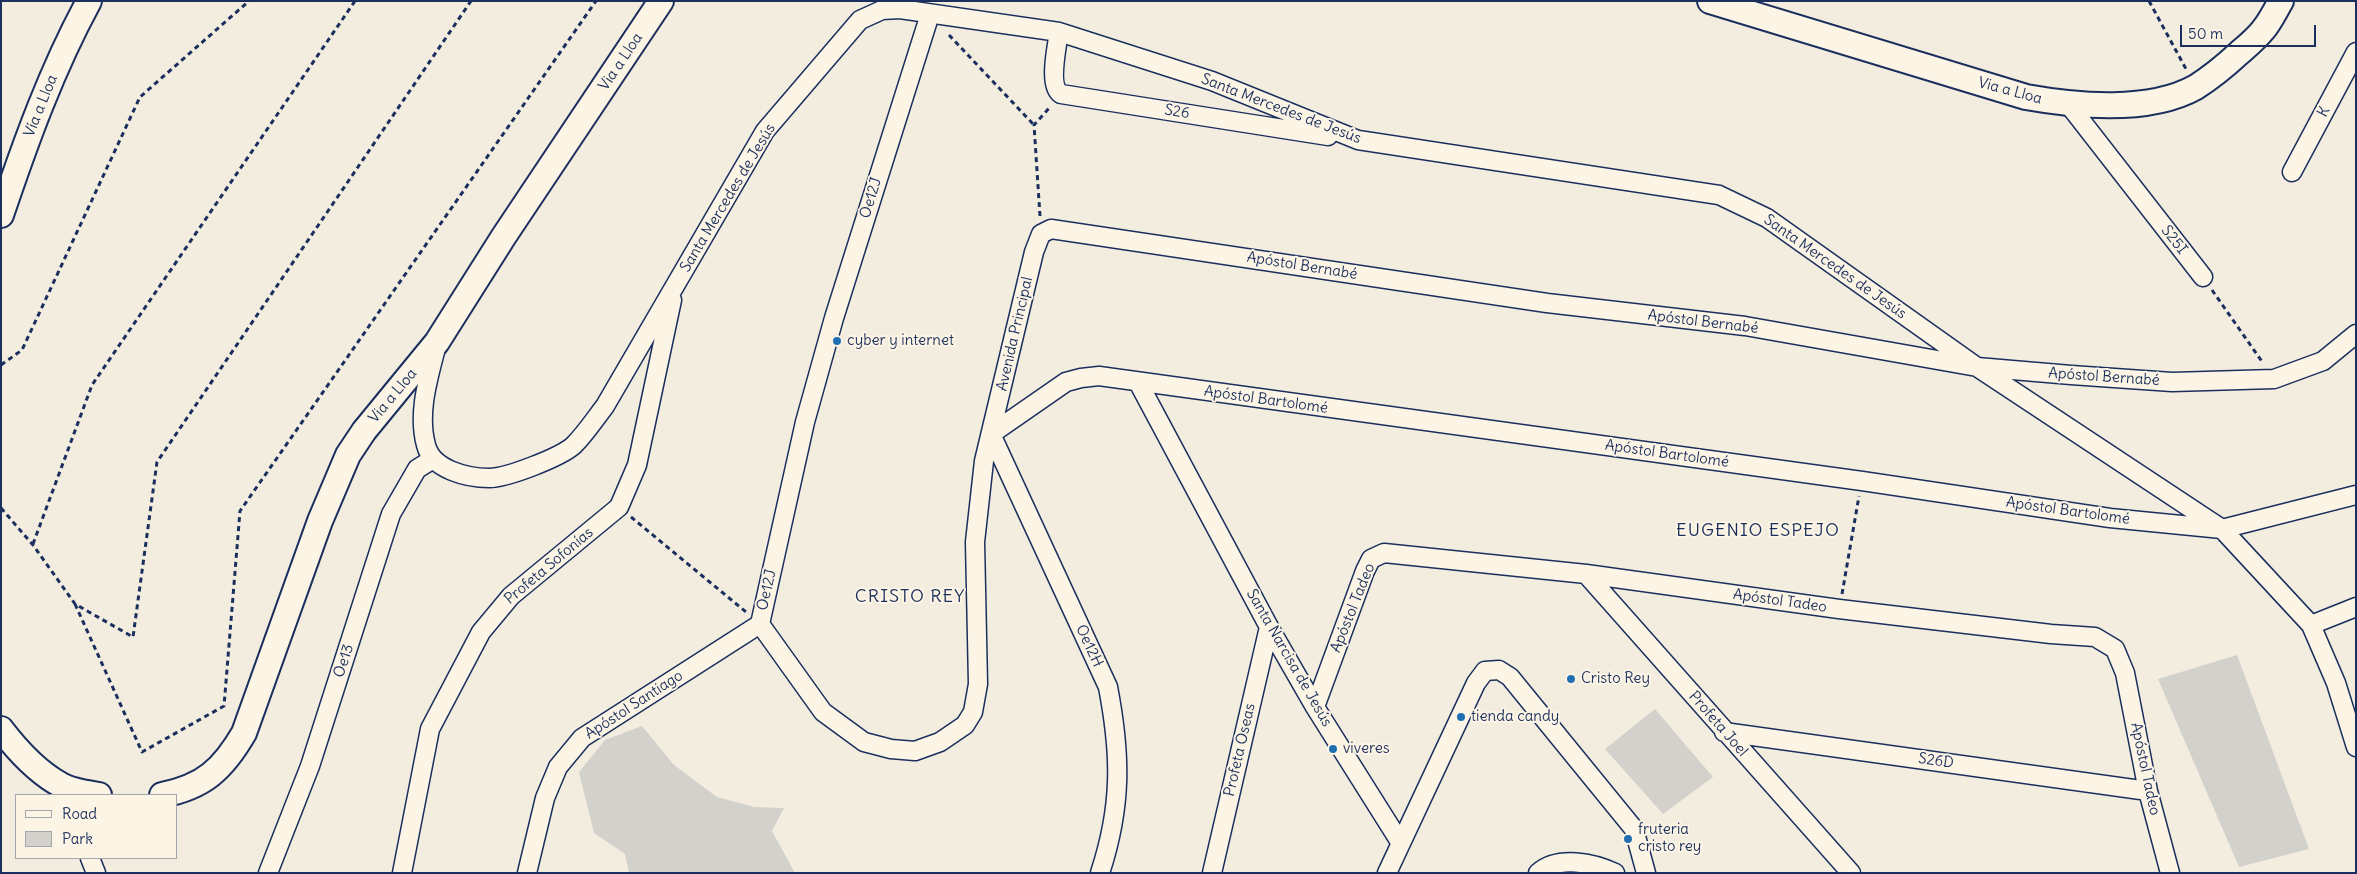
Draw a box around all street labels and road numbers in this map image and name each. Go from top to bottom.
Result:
street label: Via a Lloa [595,30,647,94]
street label: Santa Mercedes de Jesús [1198,70,1364,148]
street label: Vía a Lloa [20,72,62,140]
street label: Via a Lloa [1976,74,2044,108]
street label: S26 [1163,101,1191,123]
street label: K [2314,104,2334,120]
street label: Santa Mercedes de Jesús [677,121,779,275]
street label: Oe12J [856,175,886,221]
street label: Santa Mercedes de Jesús [1760,211,1910,323]
street label: S25I [2157,222,2191,258]
street label: Apóstol Bernabé [1246,248,1358,284]
street label: Avenida Principal [993,275,1037,393]
street label: Apóstol Bernabé [1647,306,1759,338]
street label: Apóstol Bernabé [2048,364,2160,390]
street label: Via a Lloa [365,365,421,427]
street label: Apóstol Bartolomé [1203,382,1329,418]
street label: Apóstol Bartolomé [1604,436,1730,472]
street label: Apóstol Bartolomé [2005,493,2131,529]
street label: Profeta Sofonías [501,524,597,608]
street label: Apóstol Tadeo [1327,561,1379,655]
street label: Oe12J [754,568,780,612]
street label: Santa Narcisa de Jesús [1242,586,1336,730]
street label: Apóstol Tadeo [1732,586,1828,616]
street label: Oe12H [1071,622,1107,670]
street label: Oe13 [330,642,358,680]
street label: Apóstol Santiago [582,667,686,743]
street label: Profeta Joel [1685,688,1751,760]
street label: Profeta Oseas [1221,702,1259,798]
street label: Apóstol Tadeo [2126,721,2164,817]
street label: S26D [1917,750,1955,772]

